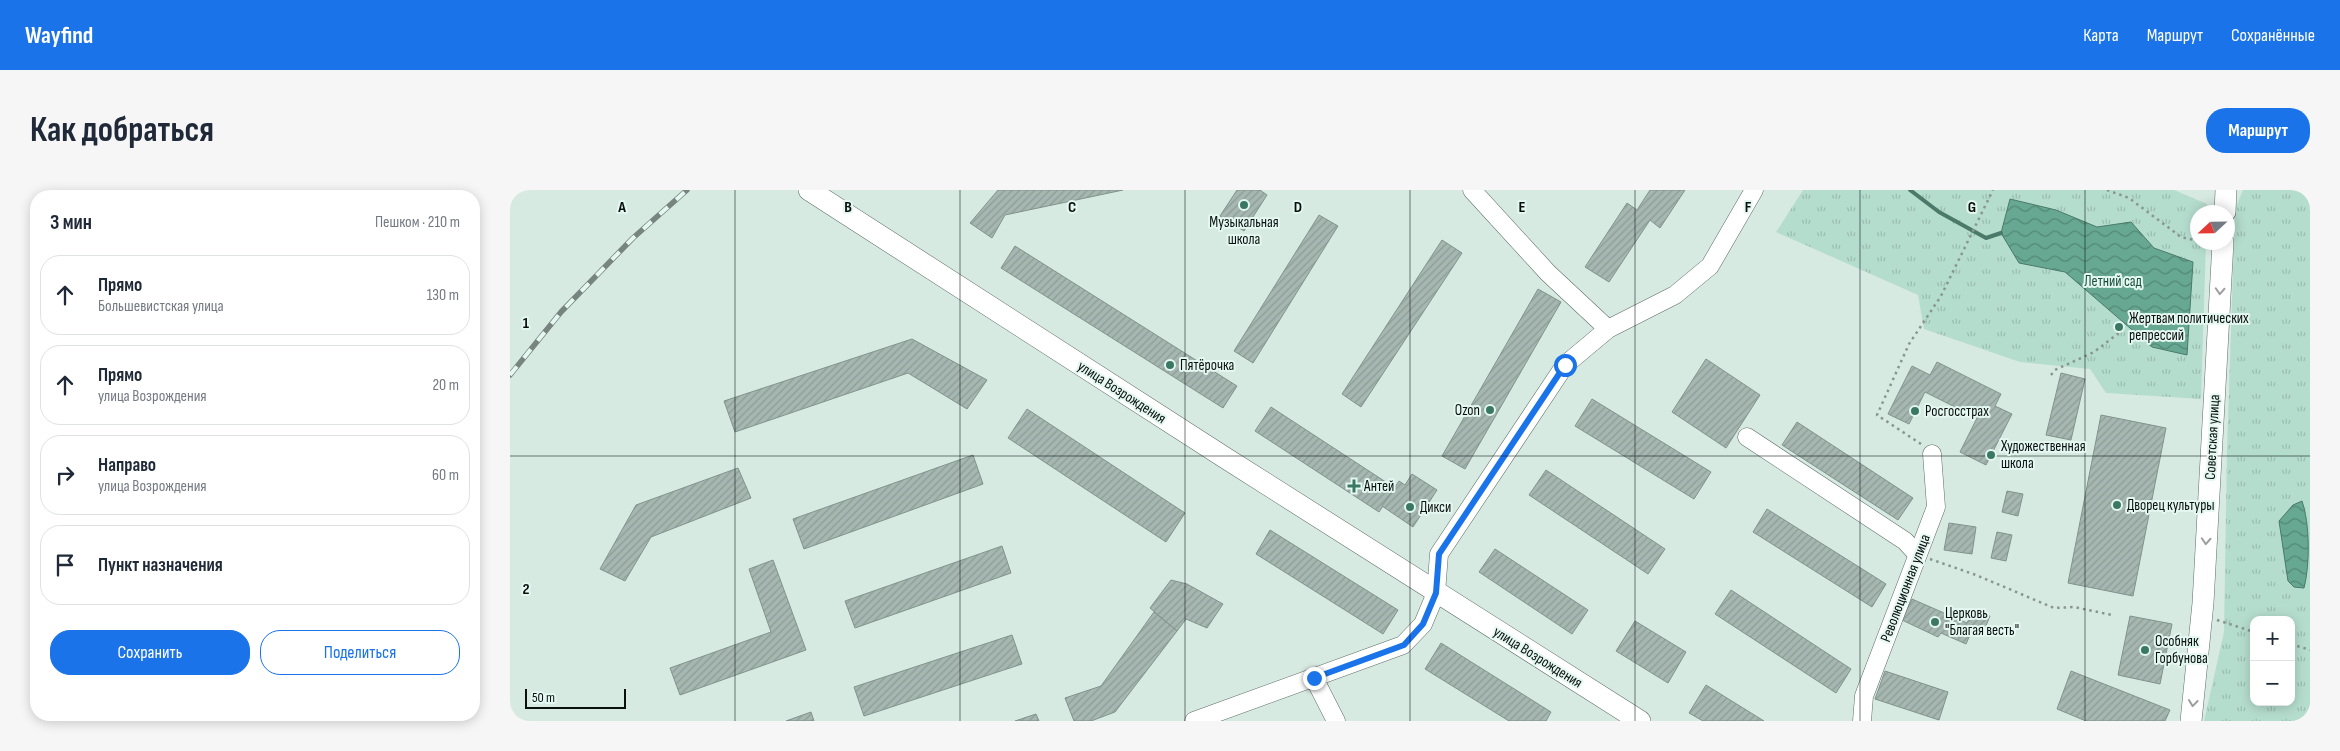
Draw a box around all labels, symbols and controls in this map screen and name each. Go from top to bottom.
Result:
text: Wayfind [25,21,93,50]
text: Карта [2083,25,2119,46]
text: Маршрут [2147,25,2203,46]
text: Сохранённые [2231,25,2315,46]
button: Маршрут [2206,108,2310,153]
text: Как добраться [30,109,214,152]
text: A [617,198,626,217]
text: B [844,198,852,217]
text: C [1068,198,1076,217]
text: D [1294,198,1302,217]
text: E [1519,198,1526,217]
text: F [1745,198,1752,217]
text: G [1968,198,1976,217]
marker: Музыкальная школа [1238,199,1250,211]
north arrow [2190,205,2235,250]
text: 3 мин [50,210,92,235]
text: Пешком · 210 m [375,213,460,232]
place label: Музыкальная школа [1209,213,1279,249]
park label: Летний сад [2084,272,2142,291]
text: Прямо [98,274,142,297]
icon: ahead [51,281,79,309]
text: 130 m [427,286,459,305]
one-way arrow [2215,287,2226,295]
text: Большевистская улица [98,297,224,316]
place label: Жертвам политических репрессий [2129,309,2249,345]
text: 1 [523,314,530,333]
marker: Жертвам политических репрессий [2113,321,2125,333]
route start [1554,354,1577,377]
place label: Пятёрочка [1180,356,1235,375]
street label: улица Возрождения [1074,357,1170,428]
marker: Пятёрочка [1164,359,1176,371]
text: Прямо [98,364,142,387]
icon: ahead [51,371,79,399]
text: 20 m [432,376,459,395]
text: улица Возрождения [98,387,207,406]
street label: Советская улица [2201,394,2224,480]
place label: Ozon [1455,401,1480,420]
place label: Росгосстрах [1925,402,1989,421]
marker: Ozon [1484,404,1496,416]
marker: Росгосстрах [1909,405,1921,417]
place label: Художественная школа [2000,437,2086,473]
marker: Художественная школа [1985,449,1997,461]
text: Направо [98,454,156,477]
icon: right [51,461,79,489]
text: 60 m [432,466,459,485]
text: улица Возрождения [98,477,207,496]
place label: Антей [1363,477,1394,496]
marker: Антей [1348,480,1360,492]
place label: Дворец культуры [2127,496,2215,515]
place label: Дикси [1420,498,1451,517]
marker: Дворец культуры [2111,499,2123,511]
marker: Дикси [1404,501,1416,513]
street label: Революционная улица [1876,531,1935,645]
one-way arrow [2201,537,2212,545]
icon: arrive [51,551,79,579]
text: Пункт назначения [98,554,223,577]
text: 2 [522,580,530,599]
place label: Церковь "Благая весть" [1945,604,2019,640]
marker: Церковь "Благая весть" [1929,616,1941,628]
map controls [2250,616,2295,706]
button: + [2250,616,2295,661]
street label: улица Возрождения [1490,622,1586,693]
button: Сохранить [50,630,250,675]
button: Поделиться [260,630,460,675]
place label: Особняк Горбунова [2155,632,2208,668]
marker: Особняк Горбунова [2139,644,2151,656]
button: − [2250,661,2295,706]
route end [1303,667,1326,690]
scale bar [525,686,626,709]
text: 50 m [532,689,555,706]
one-way arrow [2188,699,2199,707]

